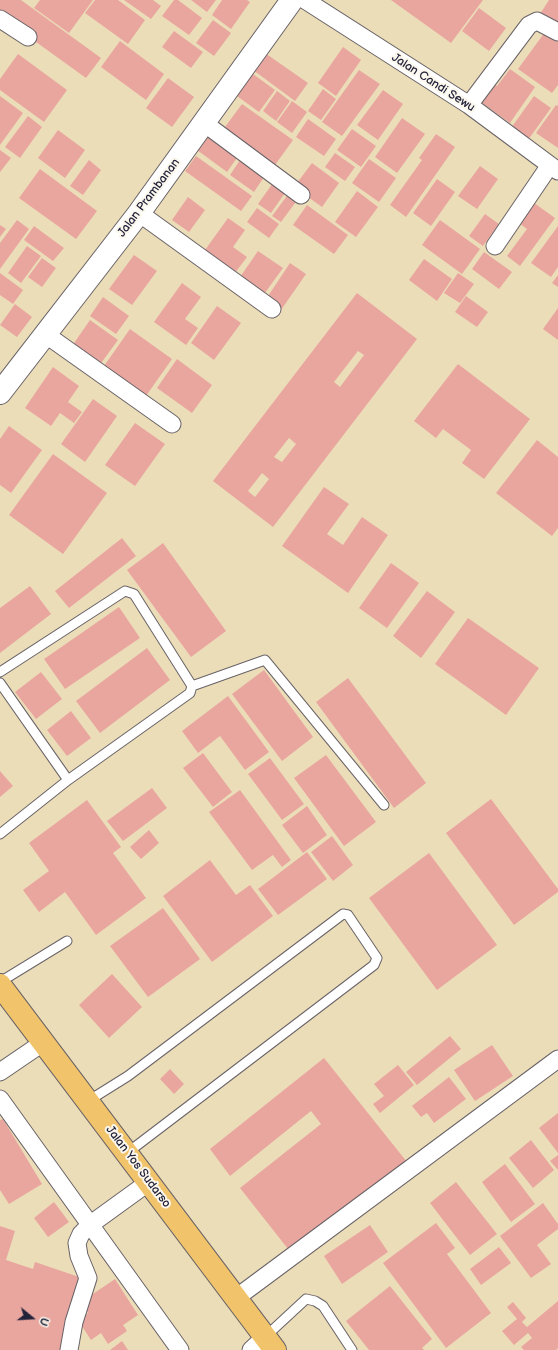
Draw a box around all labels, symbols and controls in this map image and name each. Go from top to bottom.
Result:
street label: Jalan Candi Sewu [389,51,477,115]
street label: Jalan Prambanan [115,156,183,240]
street label: Jalan Yos Sudarso [102,1123,174,1211]
north arrow [12,1298,52,1338]
text: U [36,1316,51,1328]

